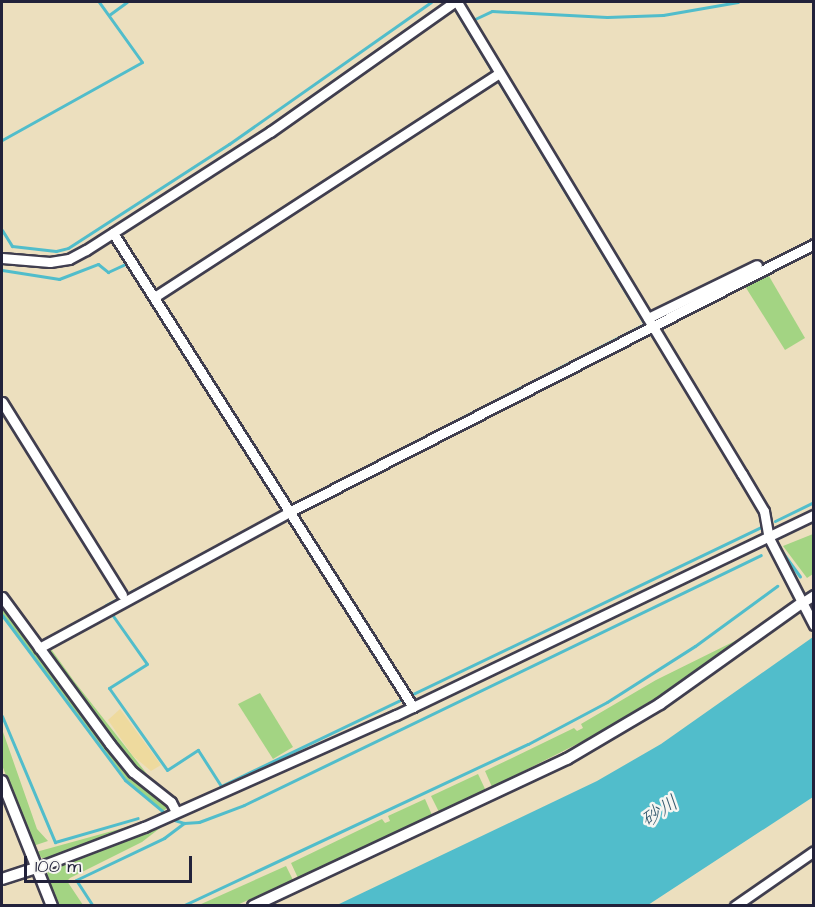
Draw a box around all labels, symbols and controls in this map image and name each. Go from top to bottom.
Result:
water label: 砂川 [637,791,683,833]
scale bar [27,844,195,882]
text: 100 m [35,854,81,879]

